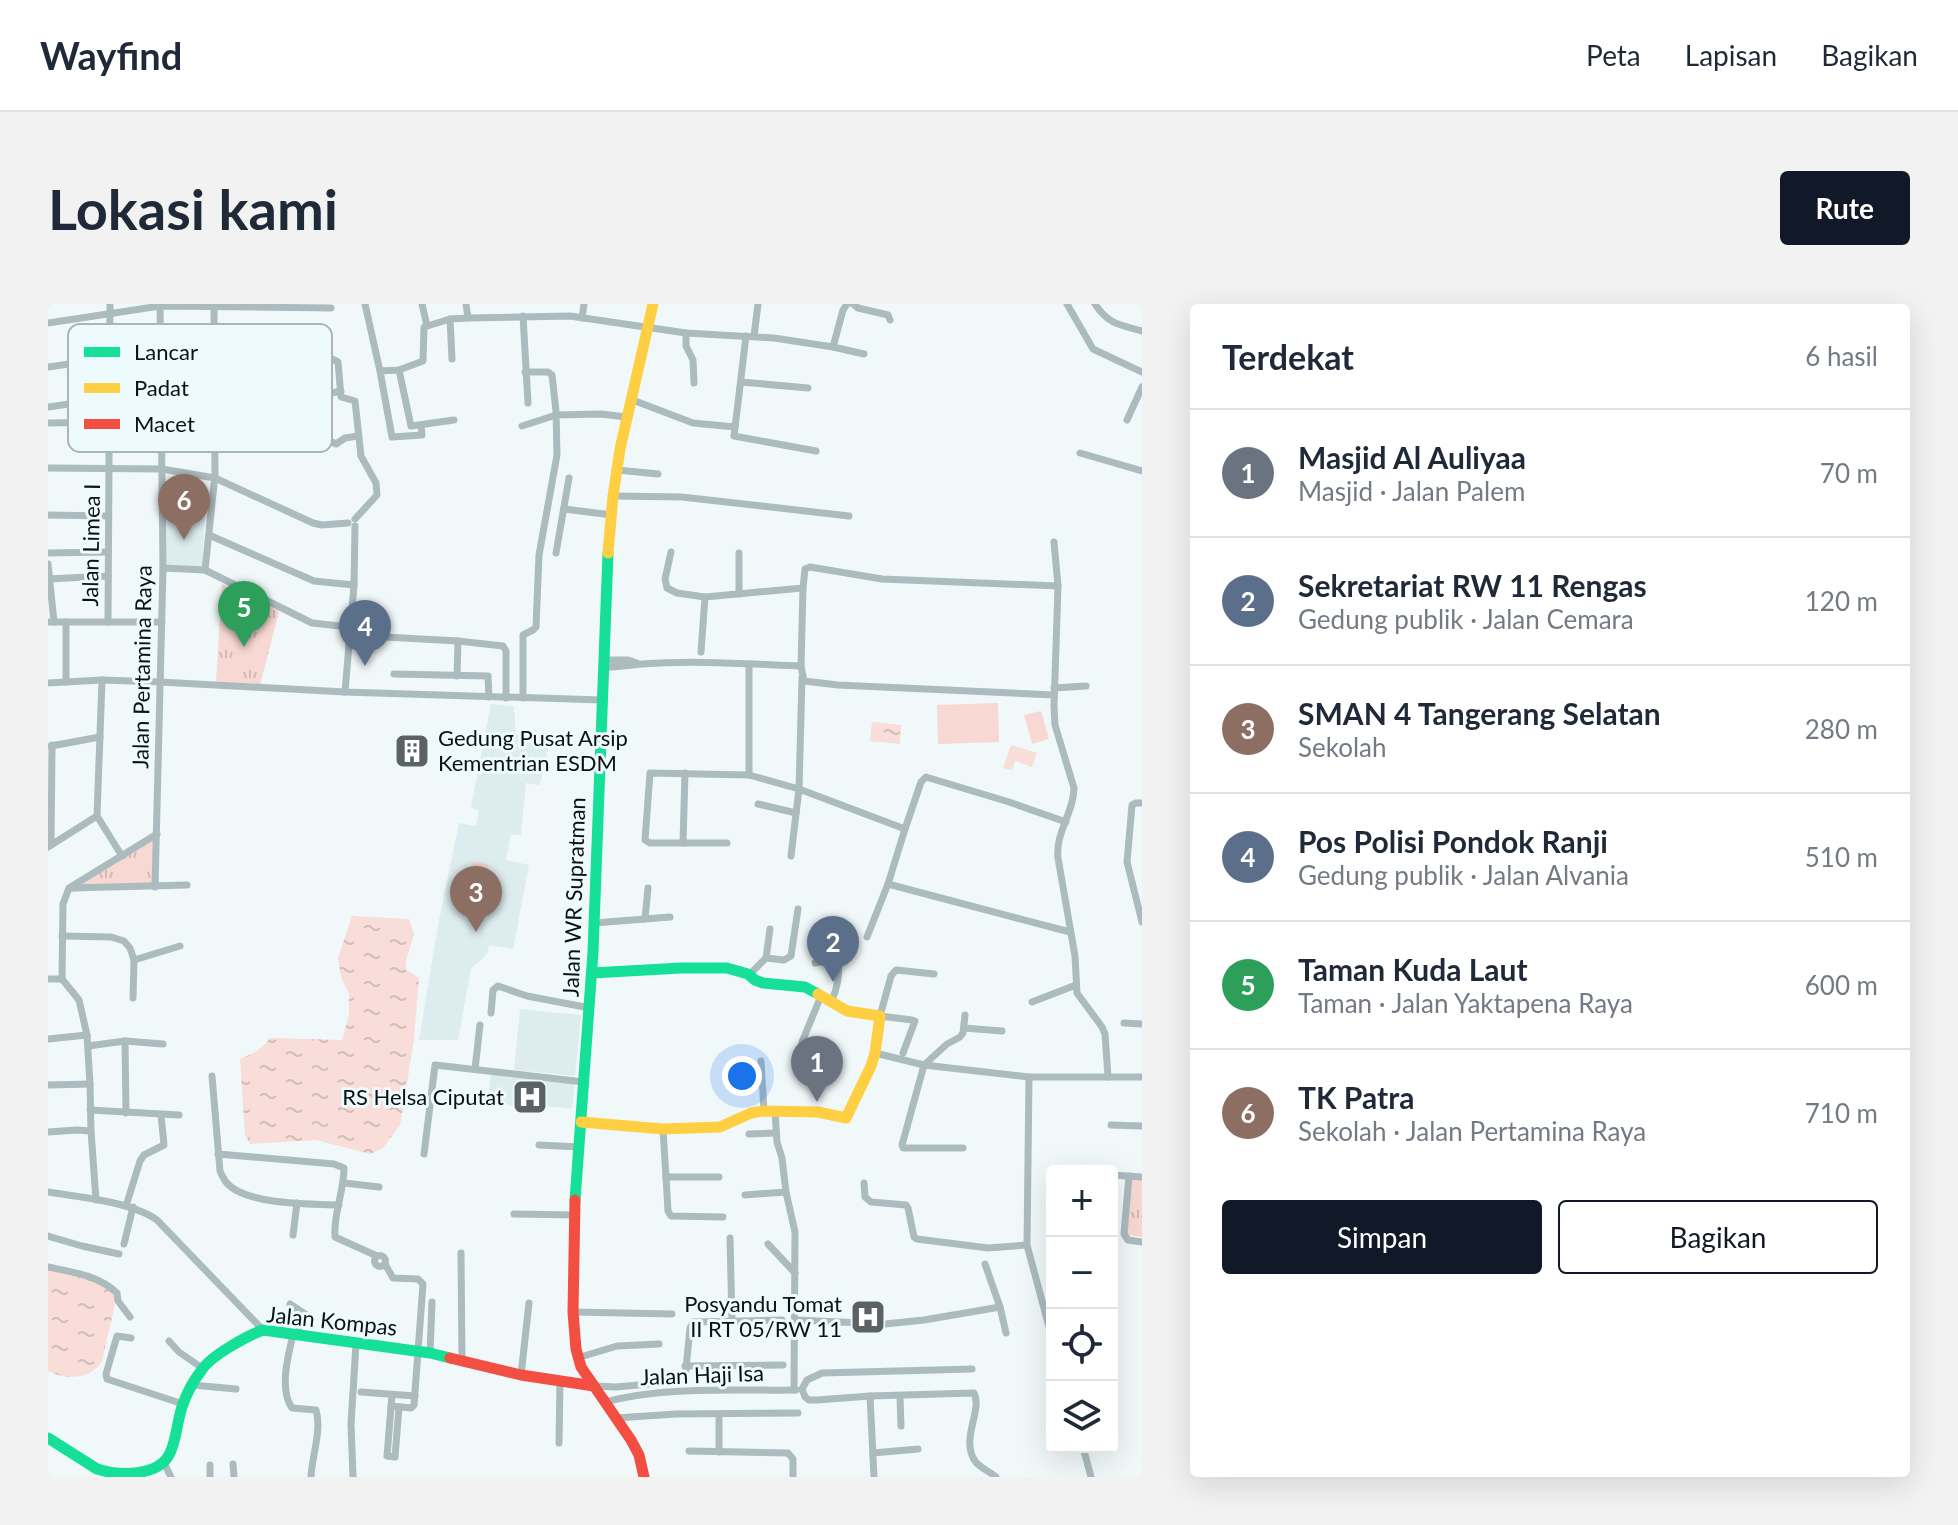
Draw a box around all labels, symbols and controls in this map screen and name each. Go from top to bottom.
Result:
text: Wayfind [40,32,182,78]
text: Peta [1586,38,1641,72]
text: Lapisan [1685,38,1777,72]
text: Bagikan [1821,38,1918,72]
button: Rute [1780,171,1910,245]
text: Lokasi kami [48,175,338,242]
legend [68,324,332,452]
text: Terdekat [1222,336,1354,377]
text: Lancar [134,338,198,365]
text: 6 hasil [1805,340,1878,372]
text: Padat [134,374,189,401]
text: Macet [134,410,195,437]
text: Masjid Al Auliyaa [1298,439,1526,475]
text: 1 [1240,457,1256,489]
text: 70 m [1820,457,1878,489]
pin: 6 [158,474,210,540]
text: Masjid · Jalan Palem [1298,475,1525,507]
street label: Jalan Limea I [76,483,105,607]
street label: Jalan Pertamina Raya [126,565,157,769]
text: Sekretariat RW 11 Rengas [1298,567,1647,603]
pin: 5 [218,581,270,647]
text: 2 [1240,585,1256,617]
text: 120 m [1805,585,1878,617]
pin: 4 [339,600,391,666]
text: Gedung publik · Jalan Cemara [1298,603,1634,635]
text: SMAN 4 Tangerang Selatan [1298,695,1661,731]
text: 3 [1240,713,1256,745]
text: 280 m [1805,713,1878,745]
place label: Gedung Pusat Arsip Kementrian ESDM [438,724,628,776]
text: Sekolah [1298,731,1387,763]
building icon: Gedung Pusat Arsip Kementrian ESDM [393,732,431,770]
street label: Jalan WR Supratman [557,797,590,997]
text: Pos Polisi Pondok Ranji [1298,823,1608,859]
text: 4 [1240,841,1256,873]
text: 510 m [1805,841,1878,873]
text: Gedung publik · Jalan Alvania [1298,859,1629,891]
pin: 3 [450,866,502,932]
pin: 2 [807,916,859,982]
text: Taman Kuda Laut [1298,951,1528,987]
text: 5 [1240,969,1256,1001]
text: 600 m [1805,969,1878,1001]
text: Taman · Jalan Yaktapena Raya [1298,987,1633,1019]
pin: 1 [791,1036,843,1102]
your location [722,1056,762,1096]
hospital icon: RS Helsa Ciputat [511,1078,549,1116]
text: TK Patra [1298,1079,1414,1115]
place label: RS Helsa Ciputat [342,1083,504,1110]
text: 6 [1240,1097,1256,1129]
text: 710 m [1805,1097,1878,1129]
text: Sekolah · Jalan Pertamina Raya [1298,1115,1646,1147]
map controls [1046,1165,1118,1453]
button: + [1046,1165,1118,1237]
button: Simpan [1222,1200,1542,1274]
button: Bagikan [1558,1200,1878,1274]
button: − [1046,1237,1118,1309]
place label: Posyandu Tomat II RT 05/RW 11 [684,1290,842,1342]
hospital icon: Posyandu Tomat II RT 05/RW 11 [849,1298,887,1336]
street label: Jalan Kompas [266,1300,399,1341]
button: locate [1046,1309,1118,1381]
street label: Jalan Haji Isa [640,1359,764,1390]
button: layers [1046,1381,1118,1453]

